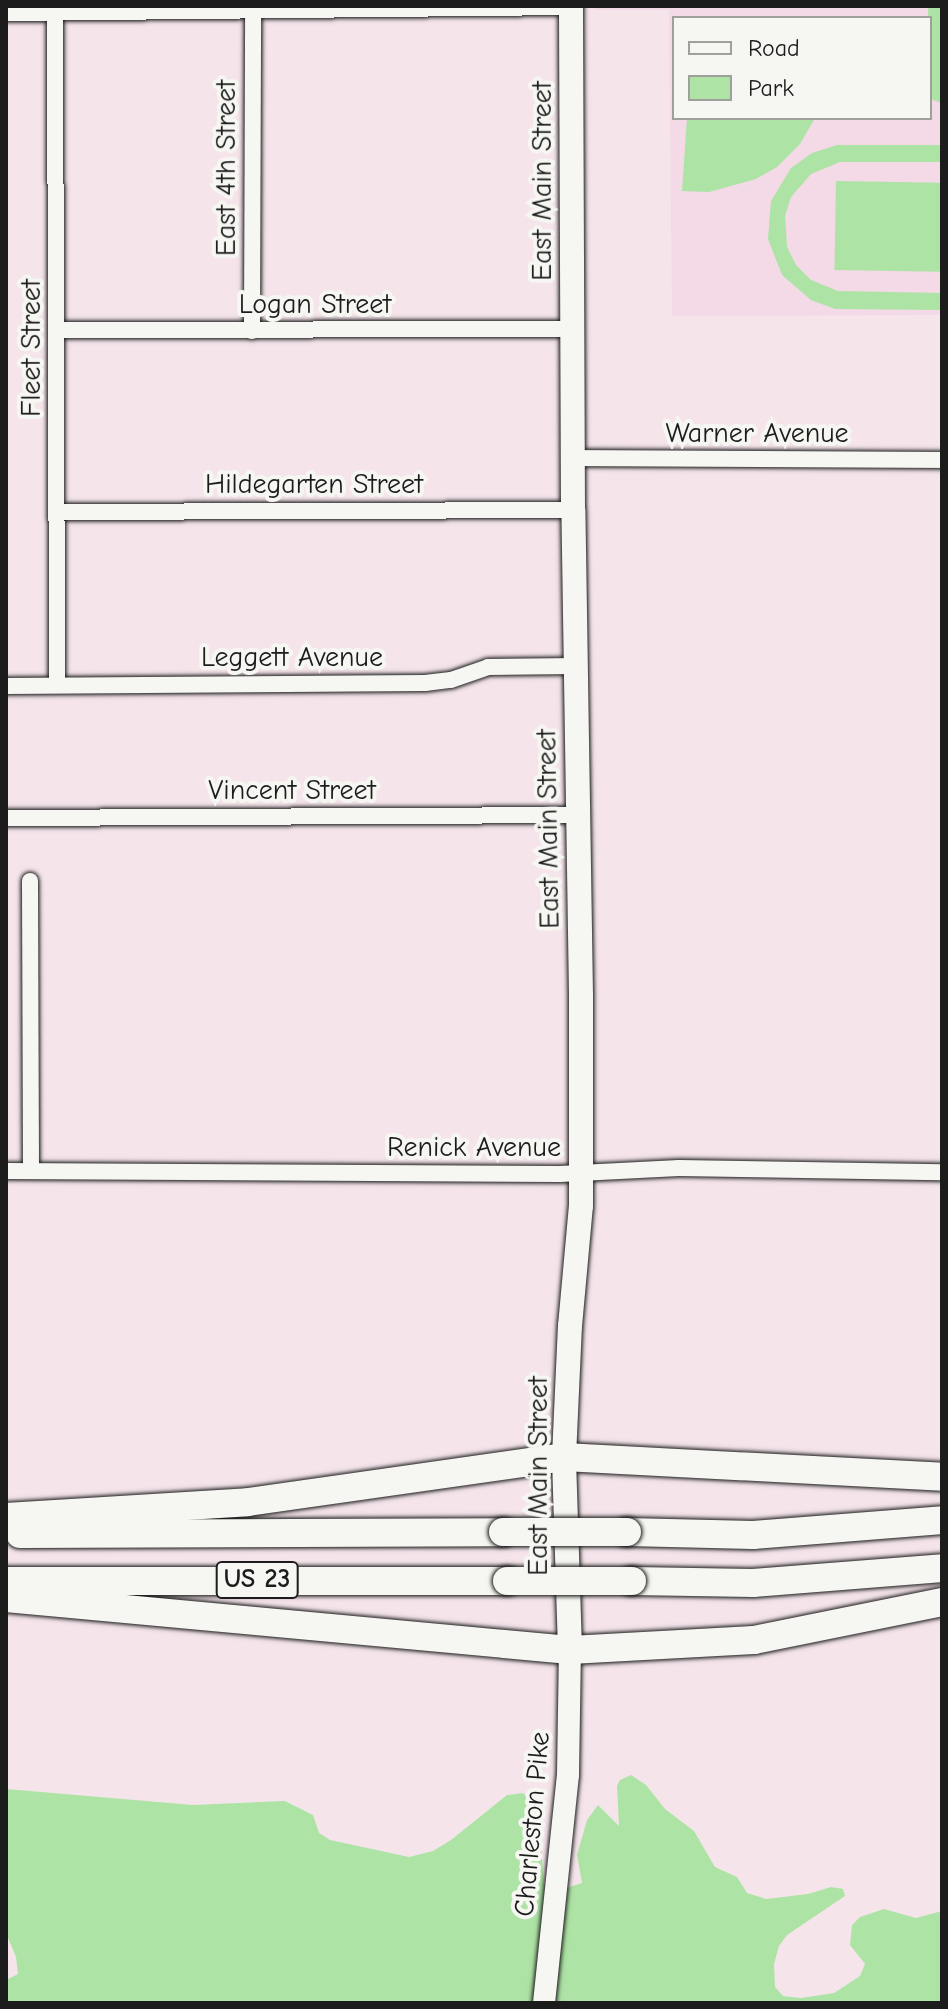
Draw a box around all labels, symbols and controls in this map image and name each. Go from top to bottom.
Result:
legend [672,16,932,120]
text: Road [748,34,800,62]
text: Park [748,74,794,102]
street label: East 4th Street [209,80,243,256]
street label: East Main Street [525,81,559,281]
street label: Fleet Street [14,279,48,417]
street label: Logan Street [239,287,391,321]
street label: Warner Avenue [665,416,849,450]
street label: Hildegarten Street [205,467,423,501]
street label: Leggett Avenue [201,640,383,674]
street label: East Main Street [529,729,567,929]
street label: Vincent Street [208,773,376,807]
street label: Renick Avenue [387,1130,561,1164]
street label: East Main Street [521,1376,555,1576]
road number: US 23 [215,1558,299,1602]
street label: Charleston Pike [507,1730,557,1918]

